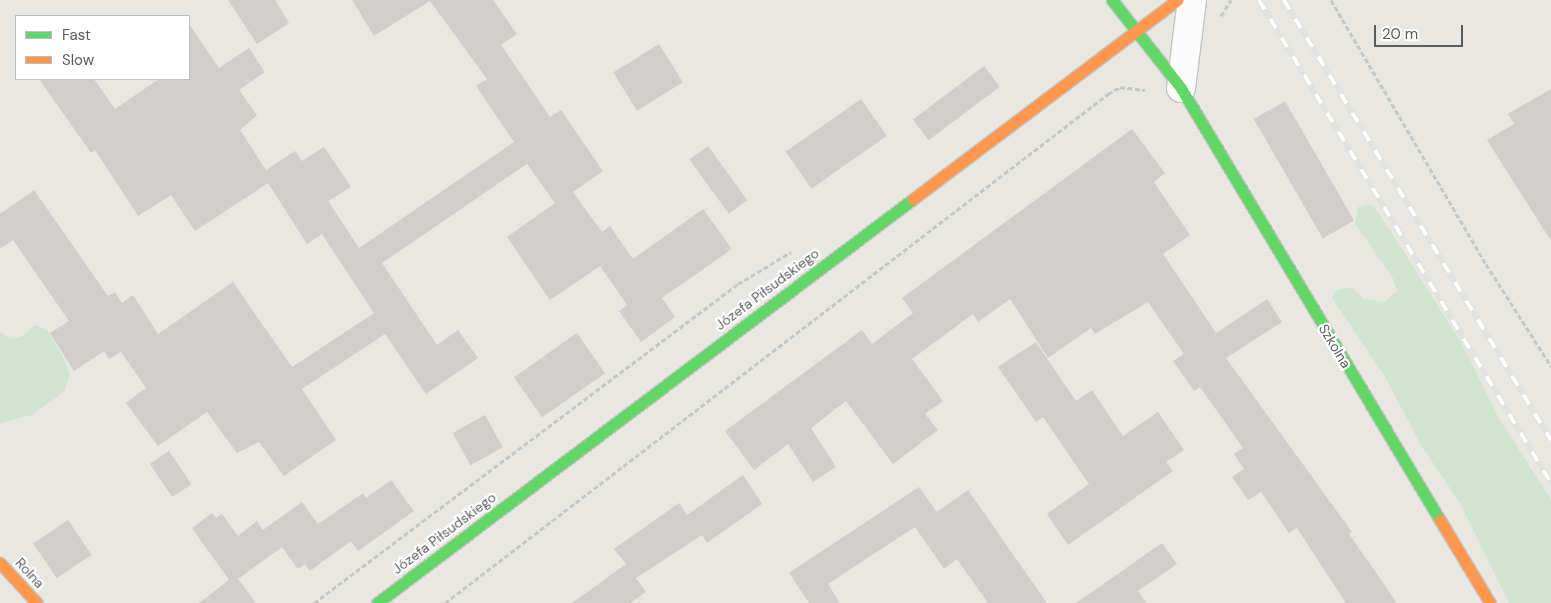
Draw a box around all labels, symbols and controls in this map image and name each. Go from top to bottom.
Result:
legend [15,15,190,80]
scale bar [1376,15,1465,47]
text: 20 m [1382,24,1418,44]
text: Fast [62,25,91,45]
text: Slow [62,50,94,70]
street label: Józefa Piłsudskiego [712,245,822,333]
street label: Szkolna [1315,321,1355,371]
street label: Józefa Piłsudskiego [389,489,499,577]
street label: Rolna [12,554,48,592]

